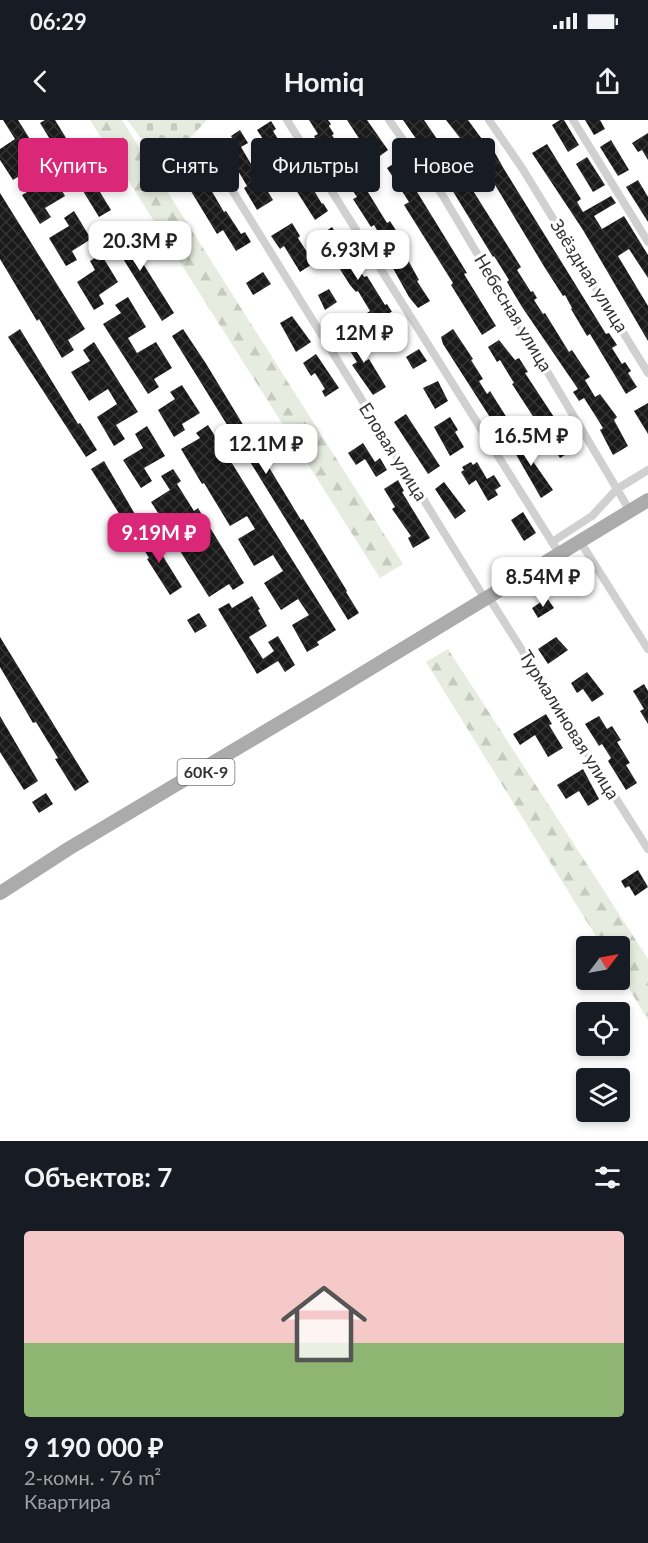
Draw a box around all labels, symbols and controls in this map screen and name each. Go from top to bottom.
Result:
text: 06:29 [30,8,87,35]
icon: back [24,65,57,98]
text: Homiq [284,65,364,98]
icon: share [591,65,624,98]
chip: Купить [18,138,128,192]
chip: Снять [140,138,239,192]
chip: Фильтры [251,138,380,192]
chip: Новое [392,138,495,192]
street label: Звёздная улица [546,215,633,336]
pin: 20.3M ₽ [85,221,195,272]
text: 20.3M ₽ [103,228,177,252]
pin: 6.93M ₽ [303,230,413,281]
text: 6.93M ₽ [321,237,395,261]
street label: Небесная улица [470,250,558,375]
pin: 12M ₽ [322,313,406,364]
text: 12M ₽ [335,320,393,344]
street label: Еловая улица [355,398,433,505]
pin: 16.5M ₽ [476,416,586,467]
text: 16.5M ₽ [494,423,568,447]
pin: 12.1M ₽ [211,424,321,475]
text: 12.1M ₽ [229,431,303,455]
pin: 9.19M ₽ [104,513,214,564]
text: 9.19M ₽ [122,520,196,544]
pin: 8.54M ₽ [488,557,598,608]
text: 8.54M ₽ [506,564,580,588]
street label: Турмалиновая улица [515,646,625,803]
road number: 60К-9 [178,759,234,785]
north arrow [576,936,630,990]
map controls [576,936,630,1122]
button: locate [576,1002,630,1056]
button: layers [576,1068,630,1122]
text: Объектов: 7 [24,1161,172,1193]
icon: filters [591,1161,624,1194]
icon: home [270,1270,378,1378]
text: 9 190 000 ₽ [24,1431,164,1463]
text: 2-комн. · 76 m² [24,1465,161,1489]
text: Квартира [24,1489,111,1513]

